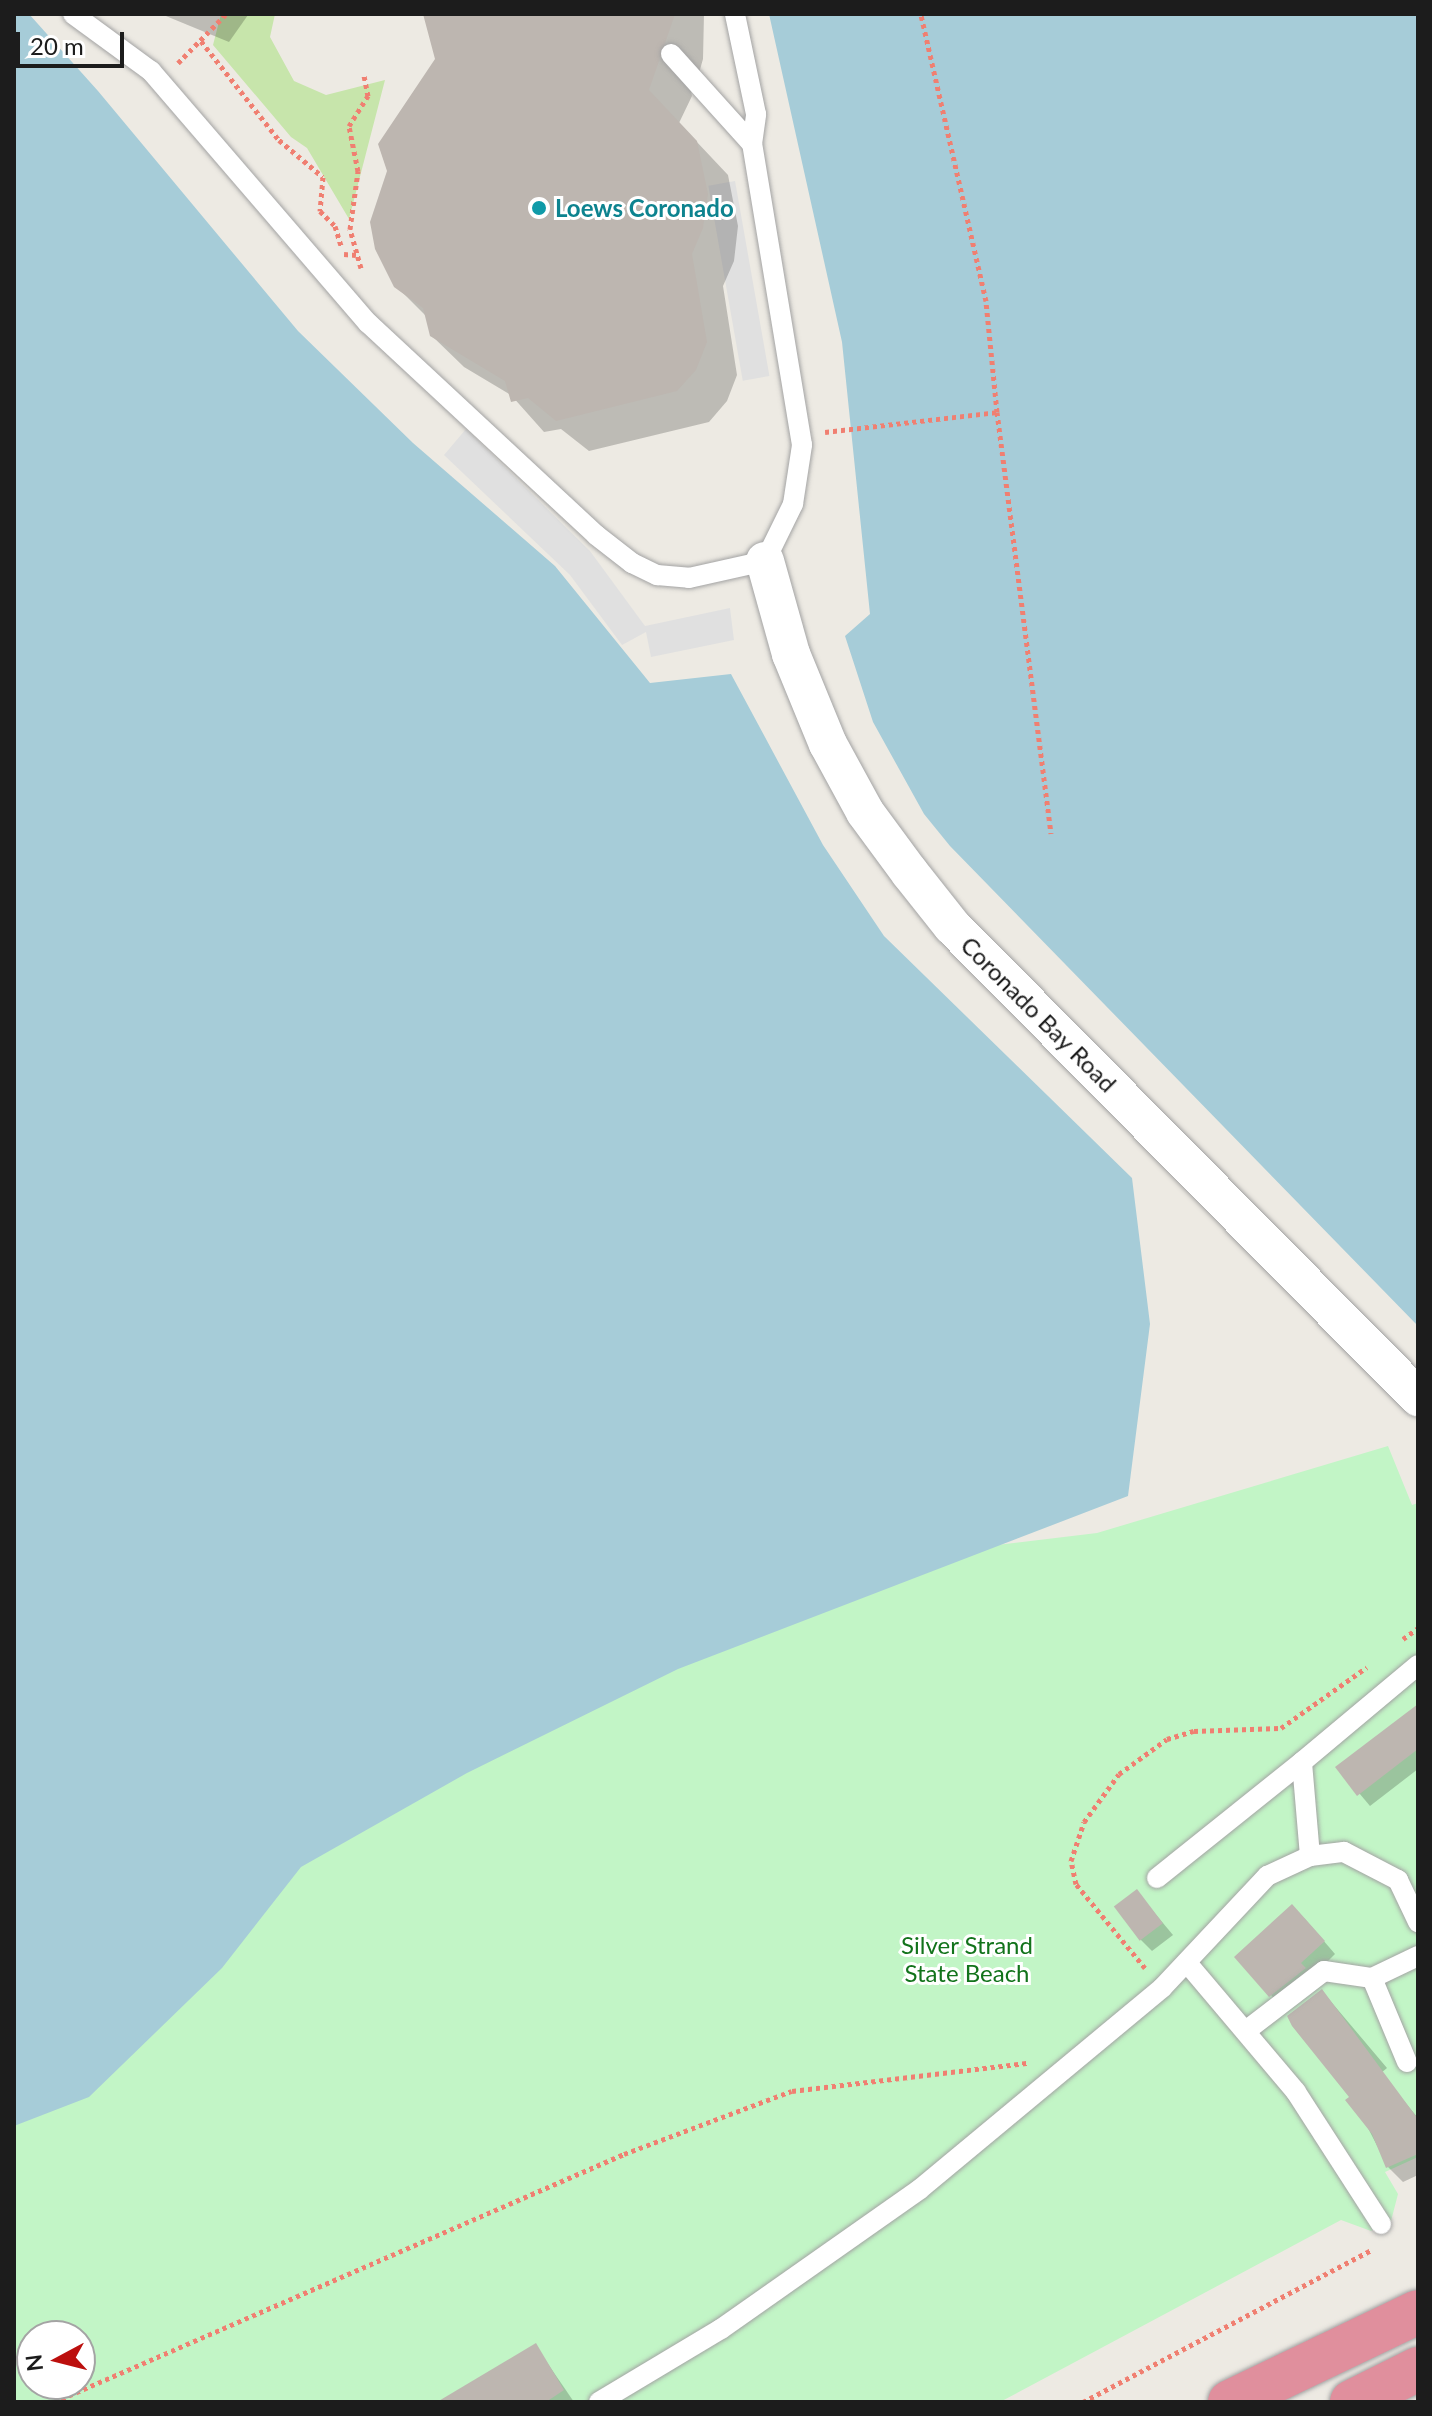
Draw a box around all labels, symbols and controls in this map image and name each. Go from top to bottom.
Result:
scale bar [20,16,128,66]
text: 20 m [30,31,84,60]
place label: Loews Coronado [555,194,734,222]
marker: Loews Coronado [530,199,548,217]
street label: Coronado Bay Road [955,930,1123,1098]
park label: Silver Strand State Beach [901,1931,1033,1987]
north arrow [16,2320,96,2400]
text: N [19,2353,48,2373]

